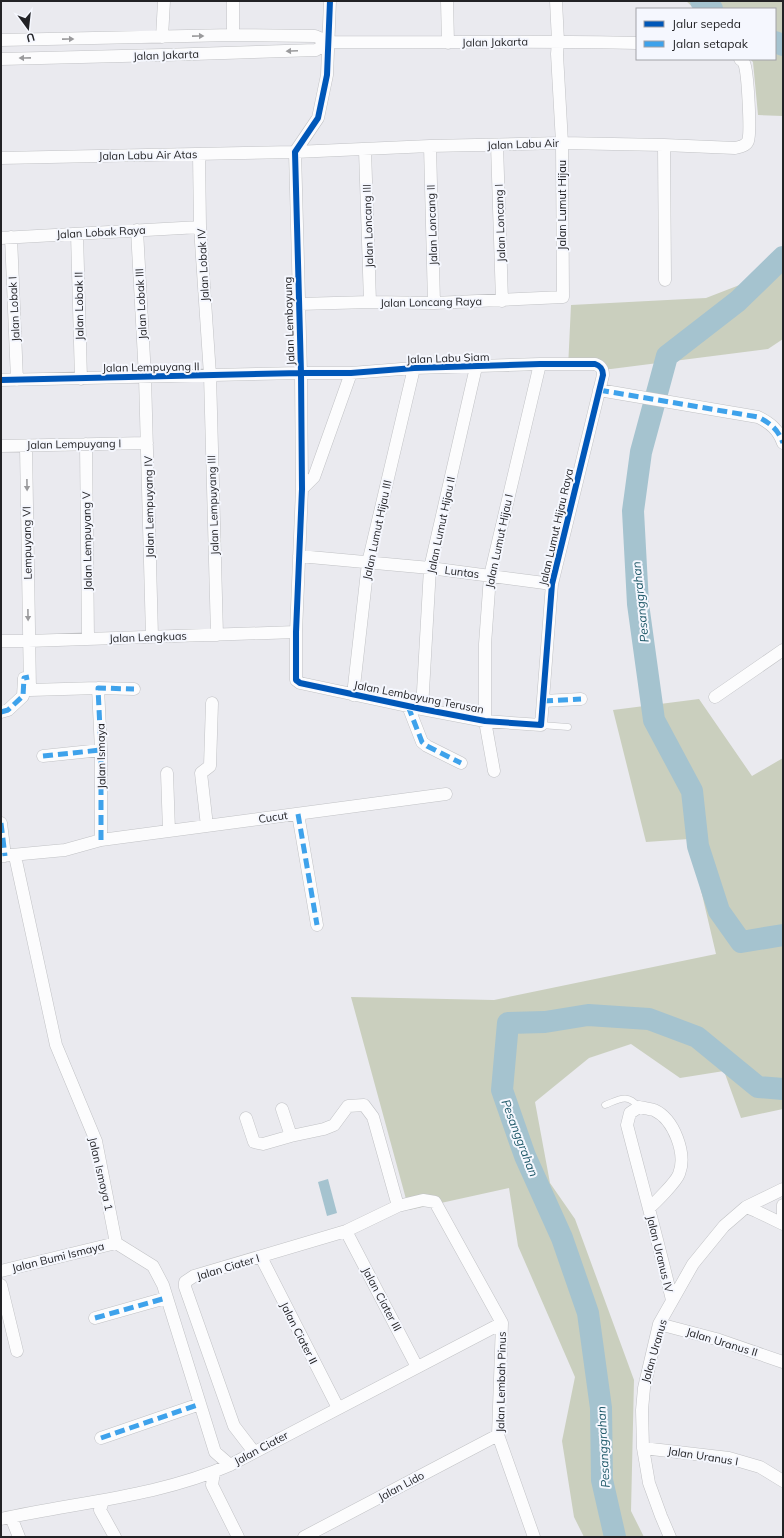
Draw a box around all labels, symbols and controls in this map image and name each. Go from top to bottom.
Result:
north arrow [8,8,48,48]
legend [636,8,776,60]
text: Jalur sepeda [672,16,741,31]
text: U [25,30,36,45]
one-way arrow [192,33,205,39]
street label: Jalan Jakarta [462,34,528,50]
one-way arrow [62,36,75,42]
text: Jalan setapak [672,36,749,51]
street label: Jalan Jakarta [133,47,199,63]
one-way arrow [286,47,298,54]
one-way arrow [18,55,31,61]
street label: Jalan Labu Air [487,136,559,152]
street label: Jalan Labu Air Atas [99,147,197,163]
street label: Jalan Lumut Hijau [555,160,569,250]
street label: Jalan Loncang III [360,184,376,268]
street label: Jalan Loncang II [424,184,440,266]
street label: Jalan Loncang I [492,184,508,262]
street label: Jalan Lobak Raya [56,223,146,241]
street label: Jalan Lobak IV [194,228,212,302]
street label: Jalan Lobak III [132,268,150,340]
street label: Jalan Lobak II [71,272,87,340]
street label: Jalan Lobak I [5,276,23,342]
street label: Jalan Lembayung [280,276,298,366]
street label: Jalan Loncang Raya [380,294,482,310]
street label: Jalan Labu Siam [406,350,490,366]
street label: Jalan Lempuyang II [102,359,200,375]
street label: Jalan Lempuyang I [27,436,121,452]
street label: Jalan Lempuyang III [204,455,222,555]
street label: Jalan Lempuyang IV [141,456,157,558]
street label: Jalan Lumut Hijau Raya [536,467,576,587]
street label: Jalan Lumut Hijau II [424,475,458,575]
one-way arrow [24,479,30,492]
street label: Jalan Lumut Hijau III [360,479,394,581]
street label: Jalan Lempuyang V [79,491,95,591]
street label: Jalan Lumut Hijau I [482,493,516,589]
street label: Lempuyang VI [19,506,35,580]
water label: Pesanggrahan [628,561,652,643]
street label: Luntas [444,563,480,581]
one-way arrow [25,609,31,622]
street label: Jalan Lengkuas [109,629,187,645]
street label: Jalan Lembayung Terusan [353,678,485,716]
street label: Jalan Ismaya [93,723,109,789]
street label: Cucut [257,808,289,826]
water label: Pesanggrahan [498,1097,542,1179]
street label: Jalan Ismaya 1 [86,1136,116,1212]
street label: Jalan Uranus IV [644,1214,676,1294]
street label: Jalan Bumi Ismaya [10,1239,106,1275]
street label: Jalan Ciater I [195,1251,261,1283]
street label: Jalan Ciater III [359,1265,405,1333]
street label: Jalan Ciater II [277,1300,321,1366]
street label: Jalan Uranus [638,1318,670,1384]
street label: Jalan Uranus II [685,1324,759,1360]
street label: Jalan Lembah Pinus [493,1331,509,1433]
water label: Pesanggrahan [593,1406,613,1488]
street label: Jalan Ciater [232,1428,290,1468]
street label: Jalan Uranus I [667,1444,739,1468]
street label: Jalan Lido [376,1468,426,1504]

